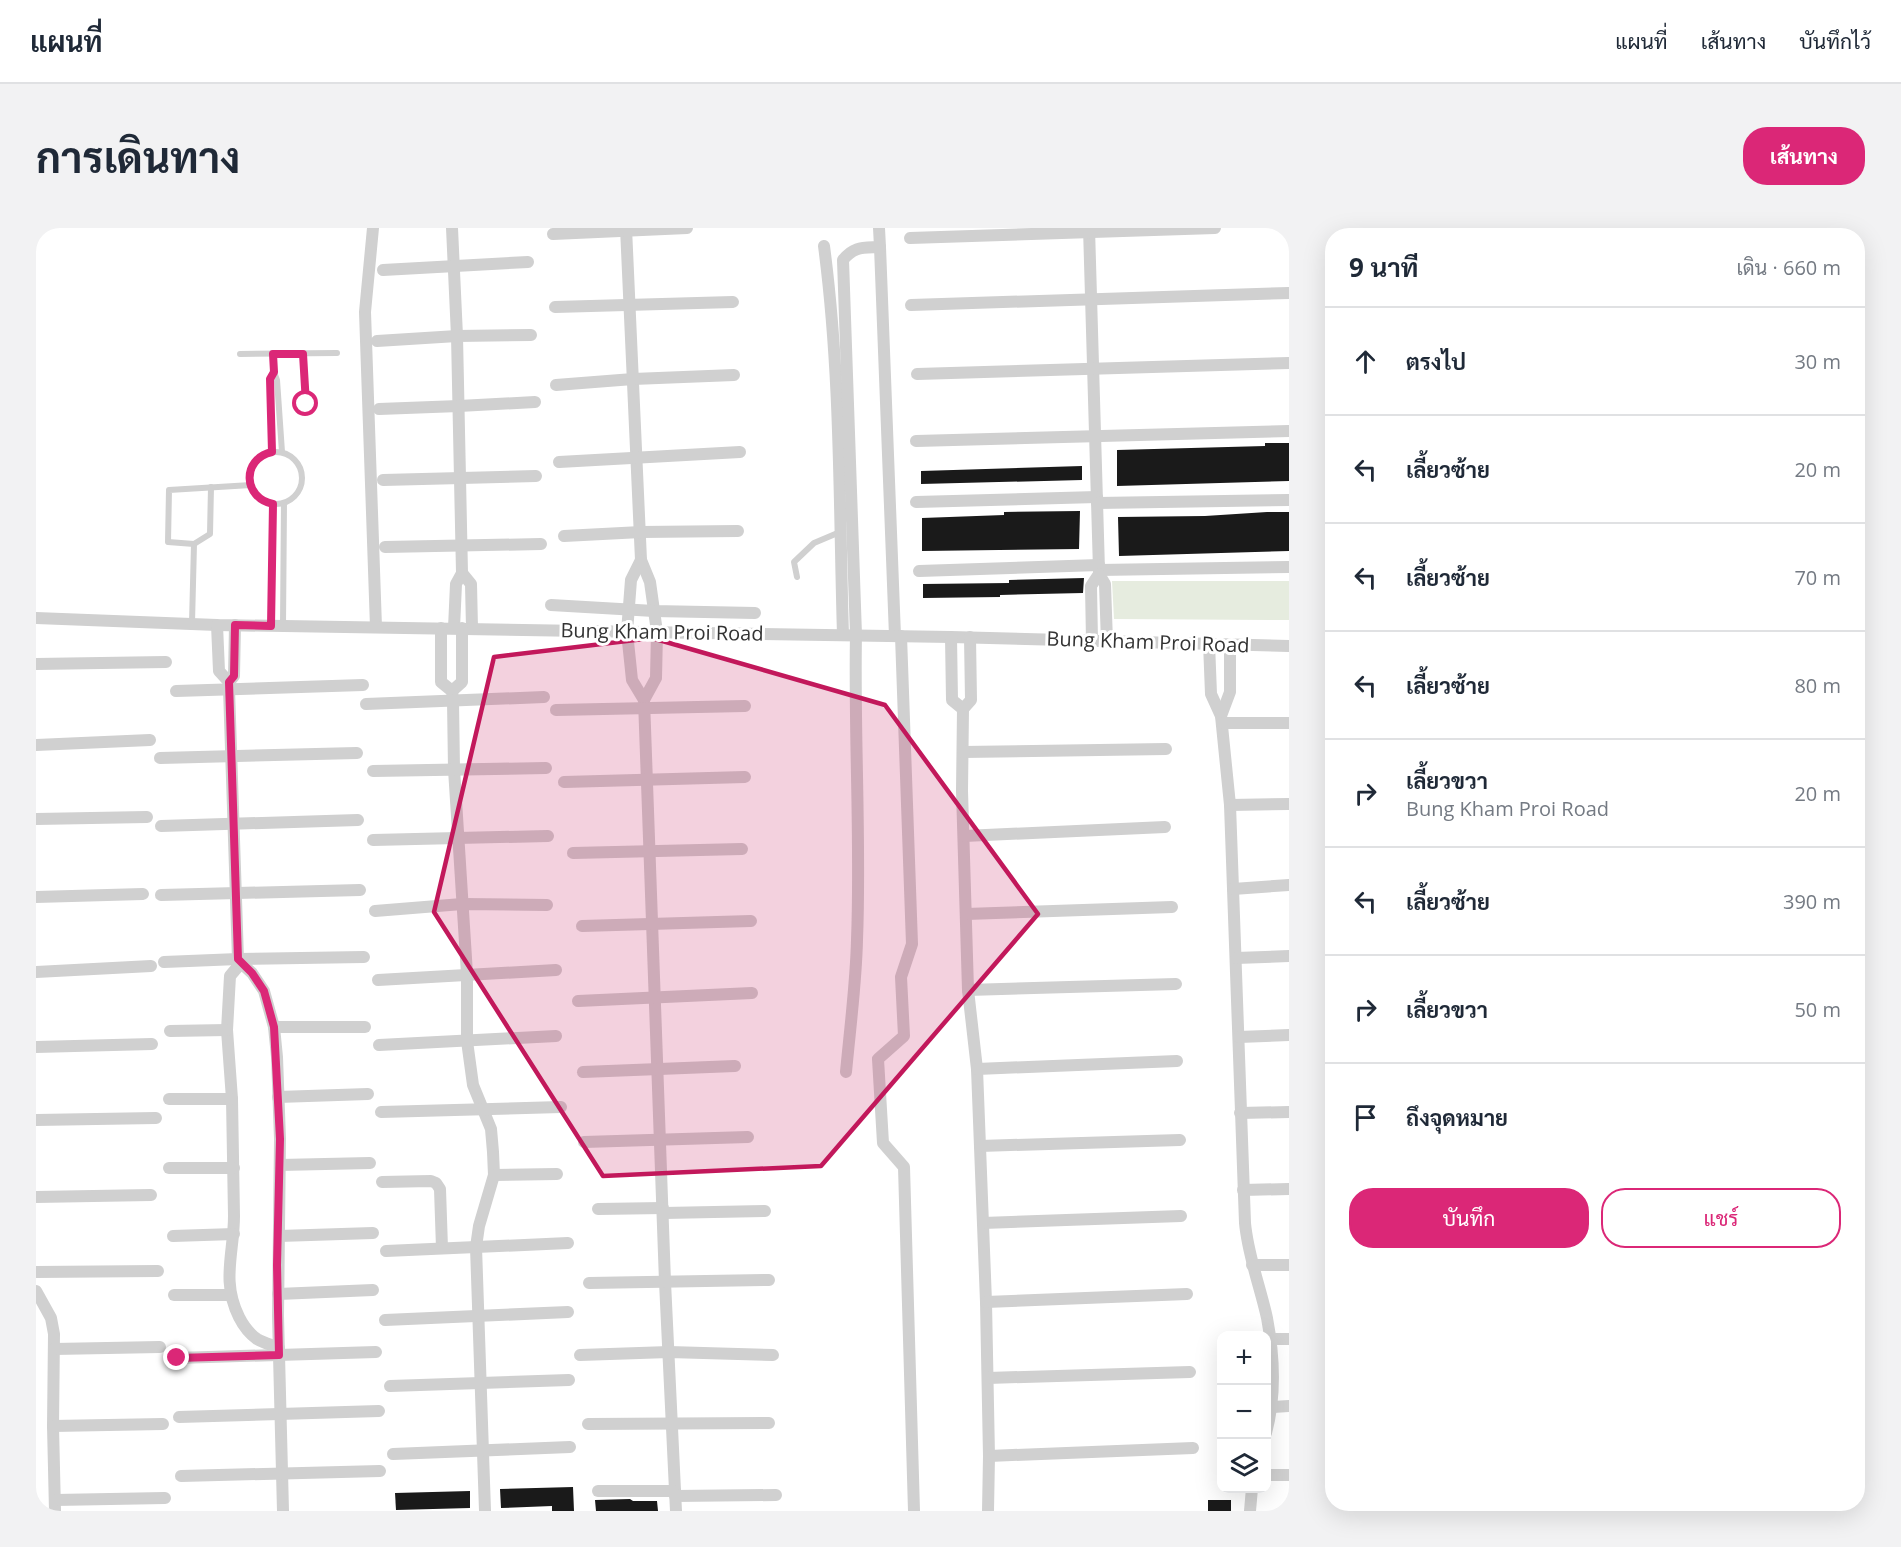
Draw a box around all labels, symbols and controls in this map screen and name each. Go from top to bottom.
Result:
text: แผนที่ [30,22,103,60]
text: แผนที่ [1615,27,1668,55]
text: เส้นทาง [1701,27,1766,55]
text: บันทึกไว้ [1799,27,1871,55]
button: เส้นทาง [1743,127,1865,185]
text: การเดินทาง [36,128,240,185]
text: 9 นาที [1349,249,1418,285]
text: เดิน · 660 m [1737,254,1841,281]
icon: ahead [1349,345,1382,378]
text: ตรงไป [1406,346,1466,376]
text: 30 m [1794,348,1841,375]
route start [292,390,318,416]
icon: left [1349,453,1382,486]
text: เลี้ยวซ้าย [1406,454,1490,484]
text: 20 m [1794,456,1841,483]
icon: left [1349,561,1382,594]
text: เลี้ยวซ้าย [1406,562,1490,592]
text: 70 m [1794,564,1841,591]
street label: Bung Kham Proi Road [560,616,764,647]
street label: Bung Kham Proi Road [1046,624,1250,659]
icon: left [1349,669,1382,702]
text: เลี้ยวซ้าย [1406,670,1490,700]
text: 80 m [1794,672,1841,699]
text: เลี้ยวขวา [1406,765,1488,795]
icon: right [1349,777,1382,810]
text: 20 m [1794,780,1841,807]
text: Bung Kham Proi Road [1406,795,1609,822]
icon: left [1349,885,1382,918]
text: เลี้ยวซ้าย [1406,886,1490,916]
text: 390 m [1783,888,1841,915]
icon: right [1349,993,1382,1026]
text: เลี้ยวขวา [1406,994,1488,1024]
text: 50 m [1794,996,1841,1023]
icon: arrive [1349,1101,1382,1134]
text: ถึงจุดหมาย [1406,1102,1508,1132]
button: บันทึก [1349,1188,1589,1248]
button: แชร์ [1601,1188,1841,1248]
map controls [1217,1331,1271,1493]
button: + [1217,1331,1271,1385]
route end [163,1344,189,1370]
button: − [1217,1385,1271,1439]
button: layers [1217,1439,1271,1493]

